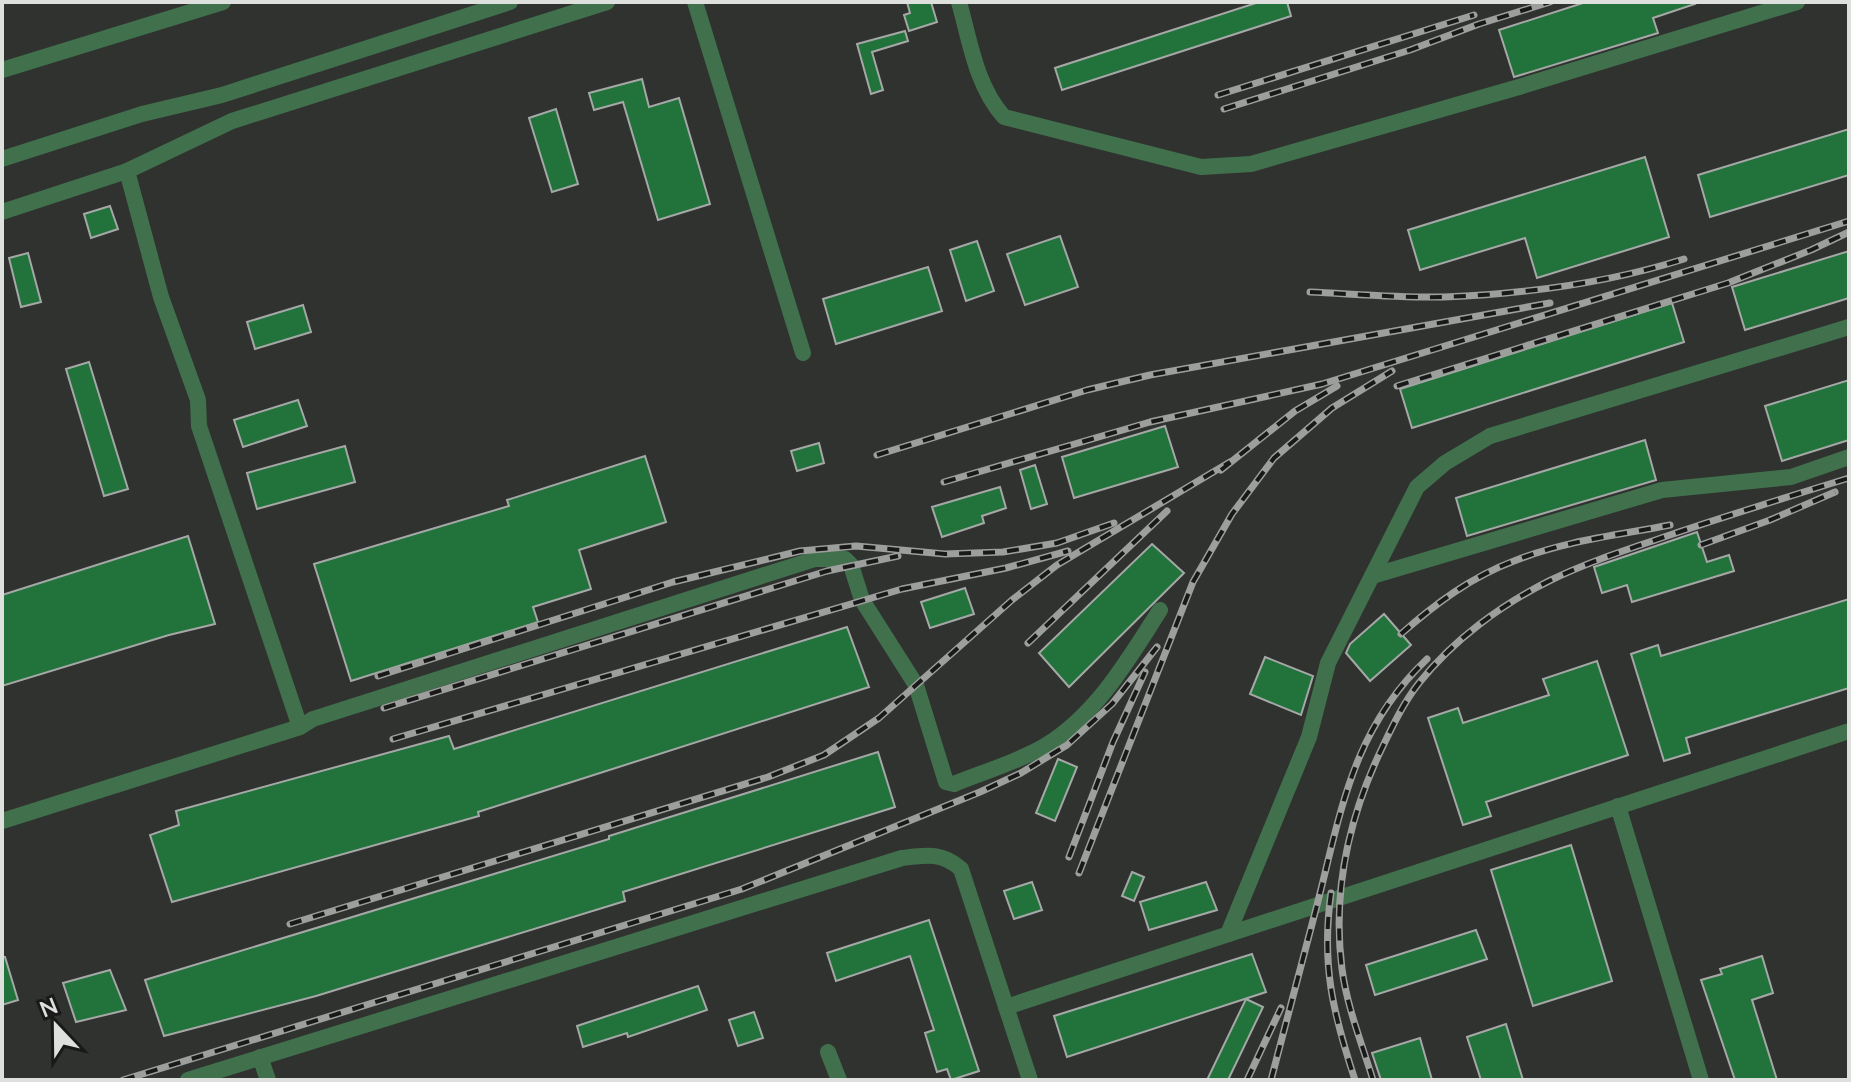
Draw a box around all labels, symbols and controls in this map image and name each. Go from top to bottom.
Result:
north arrow [16,986,96,1066]
text: N [35,991,61,1023]

